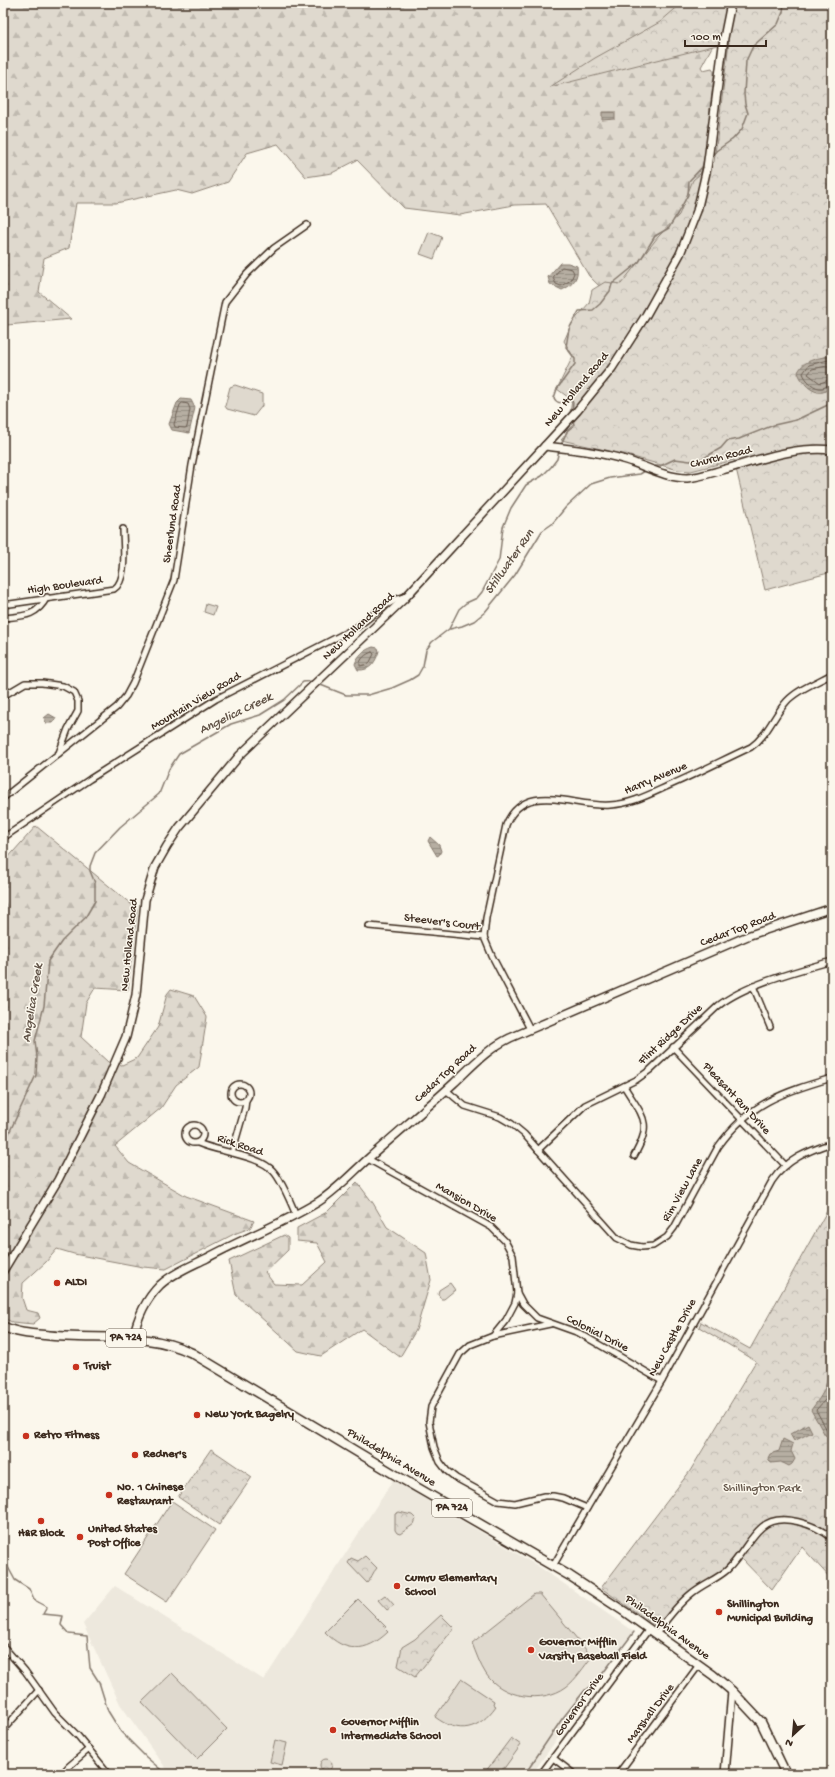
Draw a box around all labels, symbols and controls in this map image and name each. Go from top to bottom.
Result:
scale bar [685,22,766,48]
text: 100 m [690,31,721,45]
street label: New Holland Road [542,349,613,430]
street label: Church Road [689,443,754,472]
street label: Sheerlund Road [161,483,186,564]
water label: Stillwater Run [482,526,538,597]
street label: High Boulevard [27,574,104,598]
street label: New Holland Road [320,590,398,664]
street label: Mountain View Road [148,669,244,734]
water label: Angelica Creek [197,689,276,738]
street label: Harry Avenue [622,759,690,799]
street label: New Holland Road [118,897,142,992]
street label: Cedar Top Road [698,909,778,951]
street label: Steever's Court [403,911,482,935]
water label: Angelica Creek [19,962,47,1043]
street label: Flint Ridge Drive [635,1001,707,1069]
street label: Cedar Top Road [412,1041,480,1106]
street label: Pleasant Run Drive [698,1059,773,1138]
street label: Rick Road [215,1132,266,1160]
street label: Rim View Lane [660,1155,707,1224]
street label: Mansion Drive [433,1180,500,1227]
place label: ALDI [64,1276,87,1290]
marker: ALDI [52,1278,62,1288]
street label: New Castle Drive [646,1296,700,1379]
street label: Colonial Drive [563,1312,631,1356]
road number: PA 724 [106,1329,146,1347]
place label: Truist [83,1360,112,1374]
marker: Truist [71,1362,81,1372]
place label: New York Bagelry [205,1408,294,1422]
marker: New York Bagelry [192,1410,202,1420]
street label: Philadelphia Avenue [343,1425,439,1491]
place label: Retro Fitness [33,1429,100,1443]
marker: Retro Fitness [21,1431,31,1441]
place label: Redner's [142,1448,187,1462]
marker: Redner's [130,1450,140,1460]
place label: No. 1 Chinese Restaurant [116,1481,184,1509]
park label: Shillington Park [723,1482,802,1496]
marker: No. 1 Chinese Restaurant [104,1490,114,1500]
road number: PA 724 [432,1499,472,1517]
marker: H&R Block [36,1516,46,1526]
place label: United States Post Office [87,1523,157,1551]
place label: H&R Block [18,1527,66,1541]
marker: United States Post Office [75,1532,85,1542]
place label: Cumru Elementary School [404,1572,497,1600]
marker: Cumru Elementary School [392,1581,402,1591]
street label: Philadelphia Avenue [621,1592,713,1664]
place label: Shillington Municipal Building [727,1598,813,1626]
marker: Shillington Municipal Building [714,1607,724,1617]
place label: Governor Mifflin Varsity Baseball Field [538,1636,648,1664]
marker: Governor Mifflin Varsity Baseball Field [526,1645,536,1655]
street label: Governor Drive [552,1670,608,1739]
street label: Marshall Drive [624,1681,678,1747]
north arrow [773,1715,813,1755]
place label: Governor Mifflin Intermediate School [341,1716,441,1744]
marker: Governor Mifflin Intermediate School [328,1725,338,1735]
text: N [784,1735,795,1749]

